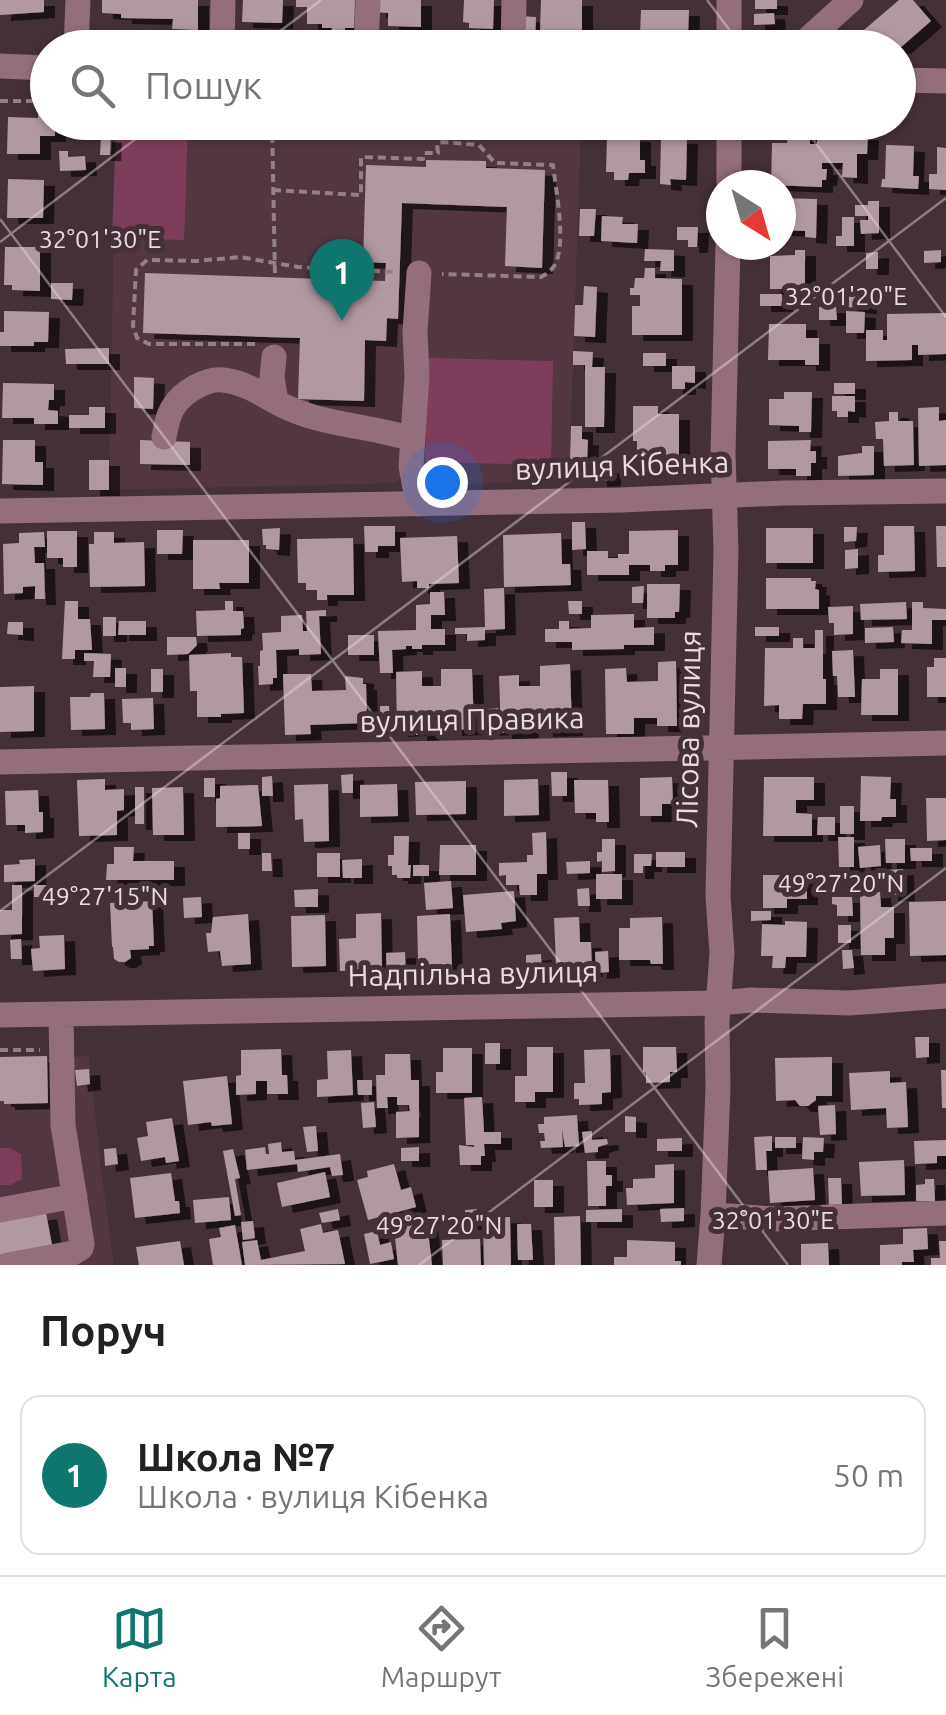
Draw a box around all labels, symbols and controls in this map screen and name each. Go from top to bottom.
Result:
search box [30,30,916,140]
icon: search [65,58,120,113]
text: Пошук [145,64,262,106]
north arrow [706,170,796,260]
text: 32°01'30"E [39,225,161,253]
pin: 1 [310,238,374,321]
text: 32°01'20"E [785,282,907,310]
street label: вулиця Кібенка [514,444,730,486]
your location [417,457,468,508]
street label: Лісова вулиця [669,630,707,828]
street label: вулиця Правика [359,700,585,738]
text: 49°27'20"N [778,869,904,897]
text: 49°27'15"N [42,882,168,910]
street label: Надпільна вулиця [347,954,599,992]
text: 32°01'30"E [712,1206,834,1234]
text: 49°27'20"N [376,1211,502,1239]
text: Поруч [40,1307,166,1354]
text: Школа №7 [137,1436,335,1478]
text: 1 [65,1457,84,1493]
text: 50 m [833,1457,904,1493]
text: Школа · вулиця Кібенка [137,1478,489,1514]
tab: Карта [102,1601,177,1692]
tab: Маршрут [381,1601,502,1692]
tab: Збережені [706,1601,844,1692]

